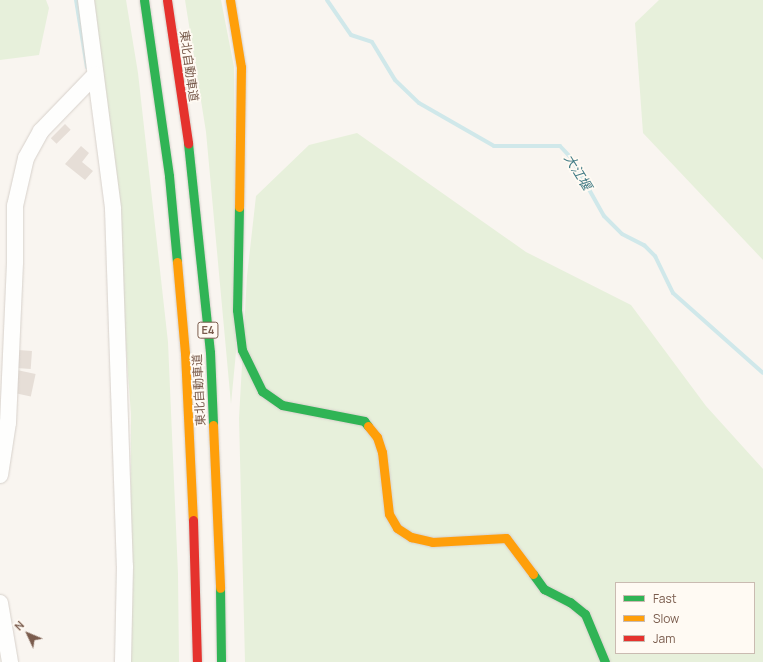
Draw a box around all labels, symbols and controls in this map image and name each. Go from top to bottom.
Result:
street label: 東北自動車道 [177,29,201,103]
water label: 大江堰 [561,151,595,193]
road number: E4 [197,321,219,339]
street label: 東北自動車道 [190,354,208,426]
legend [615,582,755,654]
text: Fast [653,590,677,607]
text: Slow [653,610,679,627]
north arrow [8,614,48,654]
text: N [11,617,27,633]
text: Jam [653,630,675,647]

